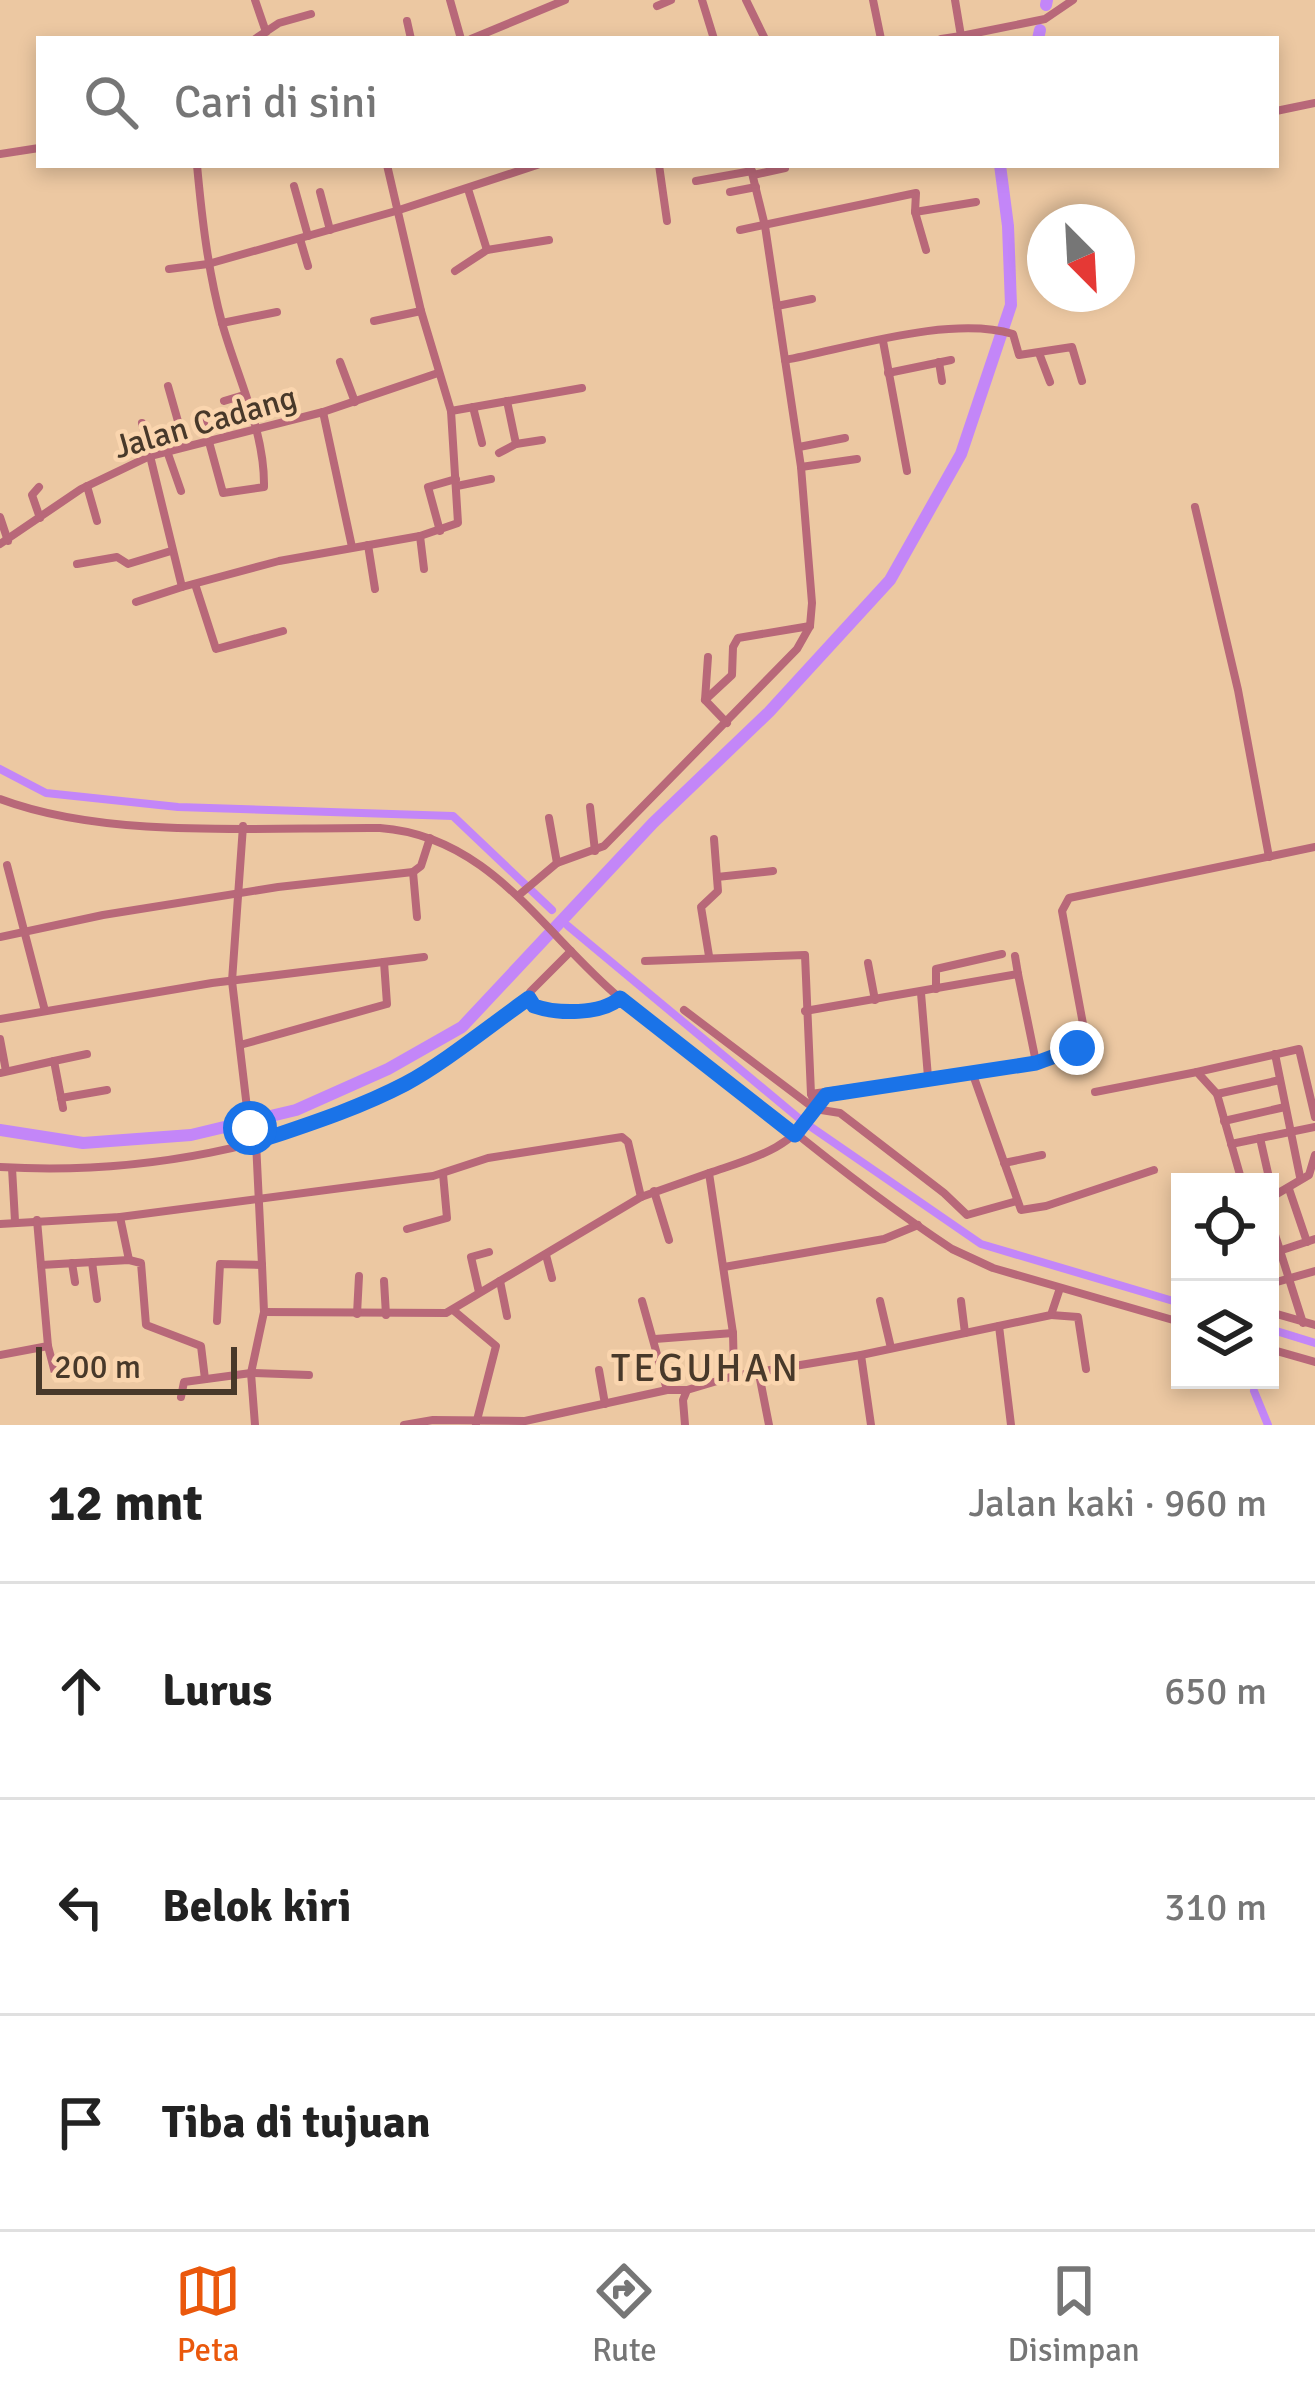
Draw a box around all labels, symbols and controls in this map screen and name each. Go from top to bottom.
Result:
search box [36,36,1279,168]
icon: search [78,69,144,135]
text: Cari di sini [174,75,378,130]
north arrow [1027,204,1135,312]
street label: Jalan Cadang [109,377,302,468]
route end [1050,1021,1104,1075]
route start [223,1101,277,1155]
map controls [1171,1173,1279,1389]
button: locate [1171,1173,1279,1281]
button: layers [1171,1281,1279,1389]
scale bar [36,1341,237,1394]
district label: TEGUHAN [611,1344,801,1392]
text: 200 m [54,1347,141,1388]
text: 12 mnt [48,1472,203,1535]
text: Jalan kaki · 960 m [969,1479,1267,1527]
icon: ahead [48,1658,114,1724]
text: Lurus [162,1663,272,1718]
text: 650 m [1164,1667,1267,1715]
icon: left [48,1874,114,1940]
text: Belok kiri [162,1879,351,1934]
text: 310 m [1164,1883,1267,1931]
icon: arrive [48,2090,114,2156]
text: Tiba di tujuan [162,2095,431,2150]
tab: Peta [175,2258,241,2371]
tab: Rute [591,2258,657,2371]
tab: Disimpan [1008,2258,1140,2371]

